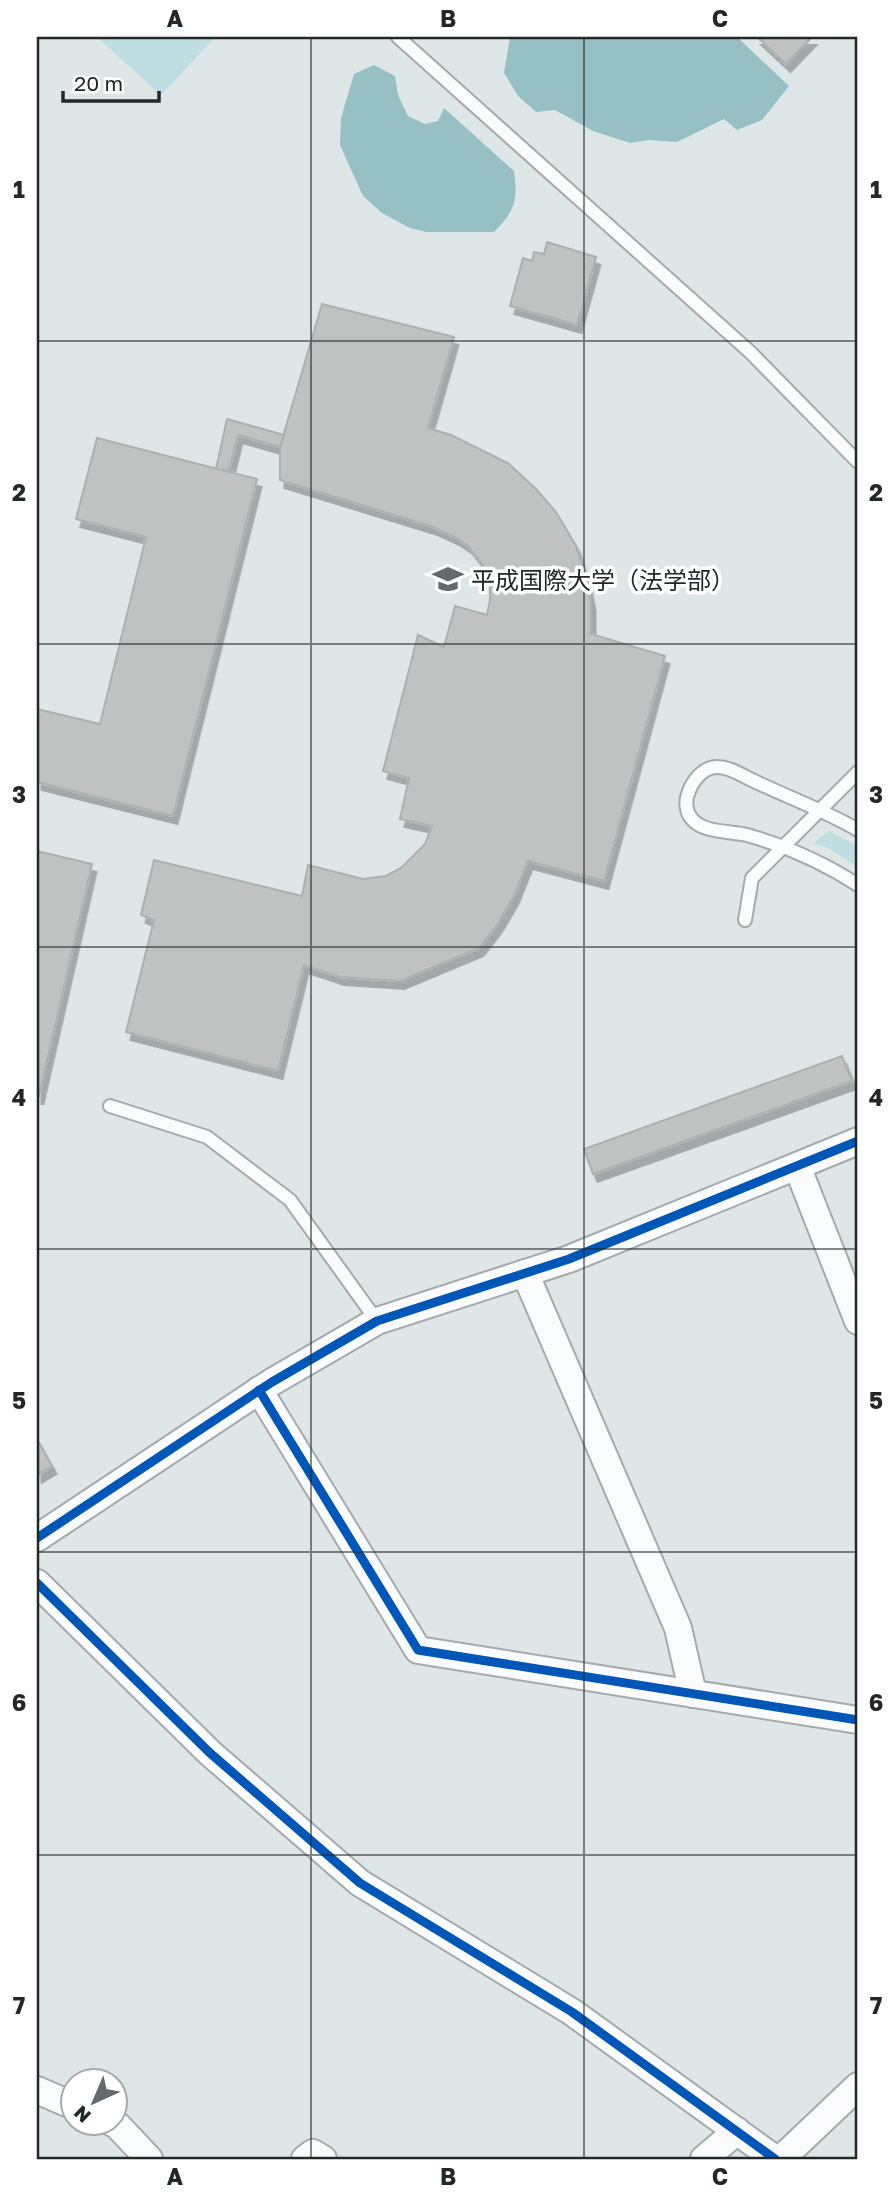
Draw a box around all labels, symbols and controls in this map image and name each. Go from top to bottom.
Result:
text: A [167,4,184,32]
text: B [440,4,456,32]
text: C [712,4,728,32]
scale bar [63,60,159,104]
text: 20 m [74,70,123,96]
text: 1 [13,175,25,203]
text: 1 [870,175,882,203]
text: 2 [12,478,26,506]
text: 2 [869,478,883,506]
school or university icon: 平成国際大学（法学部） [431,562,465,596]
place label: 平成国際大学（法学部） [471,565,735,594]
text: 3 [12,780,26,808]
text: 3 [869,780,883,808]
text: 4 [12,1083,26,1111]
text: 4 [869,1083,883,1111]
text: 5 [12,1386,26,1414]
text: 5 [869,1386,883,1414]
text: 6 [12,1688,26,1716]
text: 6 [869,1688,883,1716]
text: 7 [13,1991,25,2019]
text: 7 [870,1991,882,2019]
north arrow [60,2066,130,2136]
text: N [69,2101,95,2128]
text: A [167,2162,184,2190]
text: B [440,2162,456,2190]
text: C [712,2162,728,2190]

